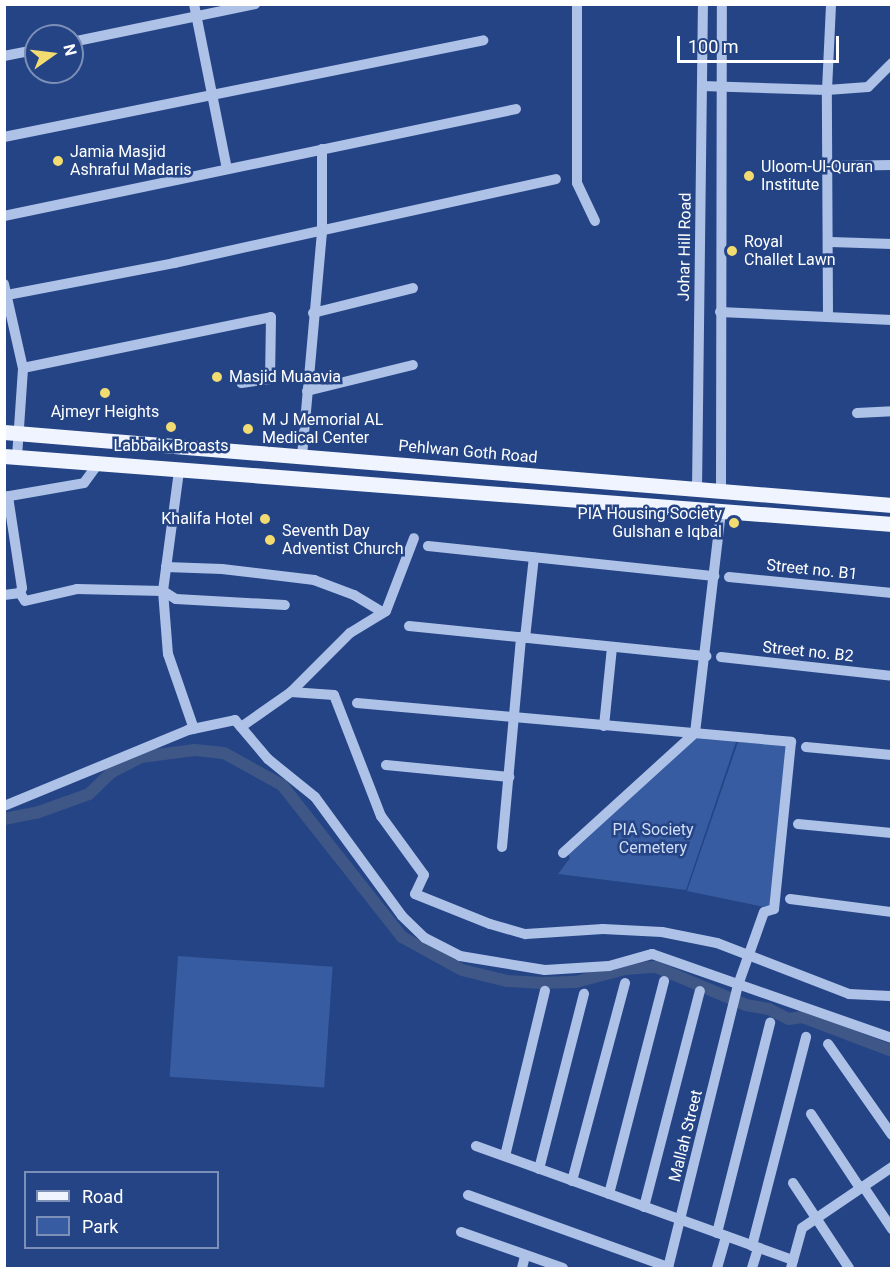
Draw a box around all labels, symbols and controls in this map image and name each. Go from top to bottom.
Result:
north arrow [24,24,84,84]
scale bar [680,24,842,62]
text: 100 m [688,36,739,57]
text: N [59,42,81,58]
place label: Jamia Masjid Ashraful Madaris [70,142,192,180]
marker: Jamia Masjid Ashraful Madaris [51,154,65,168]
place label: Uloom-Ul-Quran Institute [761,157,873,195]
marker: Uloom-Ul-Quran Institute [742,169,756,183]
street label: Johar Hill Road [674,193,696,301]
place label: Royal Challet Lawn [744,232,836,270]
marker: Royal Challet Lawn [725,244,739,258]
place label: Masjid Muaavia [229,367,341,387]
marker: Masjid Muaavia [210,370,224,384]
marker: Ajmeyr Heights [98,386,112,400]
place label: Ajmeyr Heights [51,402,159,422]
place label: M J Memorial AL Medical Center [262,410,383,448]
marker: Labbaik Broasts [164,420,178,434]
marker: M J Memorial AL Medical Center [239,420,257,438]
place label: Labbaik Broasts [114,436,228,456]
street label: Pehlwan Goth Road [398,436,538,468]
place label: PIA Housing Society Gulshan e Iqbal [578,504,722,542]
place label: Khalifa Hotel [161,509,253,529]
marker: Khalifa Hotel [258,512,272,526]
marker: PIA Housing Society Gulshan e Iqbal [727,516,741,530]
place label: Seventh Day Adventist Church [282,521,404,559]
marker: Seventh Day Adventist Church [263,533,277,547]
street label: Street no. B1 [766,556,858,584]
street label: Street no. B2 [762,638,854,666]
park label: PIA Society Cemetery [612,820,694,858]
street label: Mallah Street [665,1088,707,1184]
legend [24,1171,219,1249]
text: Road [82,1186,123,1207]
text: Park [82,1216,118,1237]

